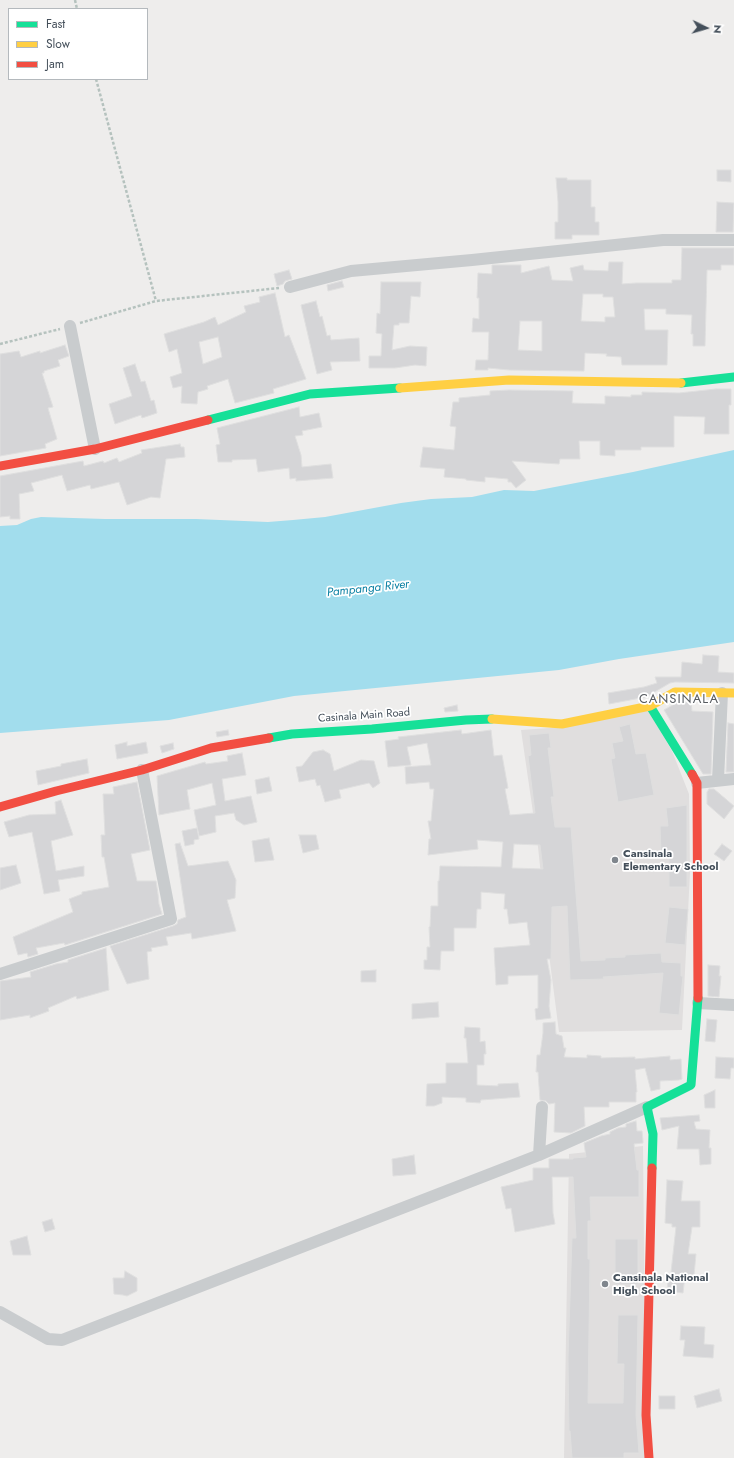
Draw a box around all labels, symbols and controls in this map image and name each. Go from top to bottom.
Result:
legend [8,8,148,80]
north arrow [686,8,726,48]
text: Fast [46,15,65,33]
text: N [710,24,726,34]
text: Slow [46,35,70,53]
text: Jam [46,55,64,73]
water label: Pampanga River [326,578,410,600]
district label: CANSINALA [639,692,719,708]
street label: Casinala Main Road [318,706,410,726]
place label: Cansinala Elementary School [623,847,718,873]
marker: Cansinala Elementary School [610,855,620,865]
place label: Cansinala National High School [613,1271,708,1297]
marker: Cansinala National High School [600,1279,610,1289]

